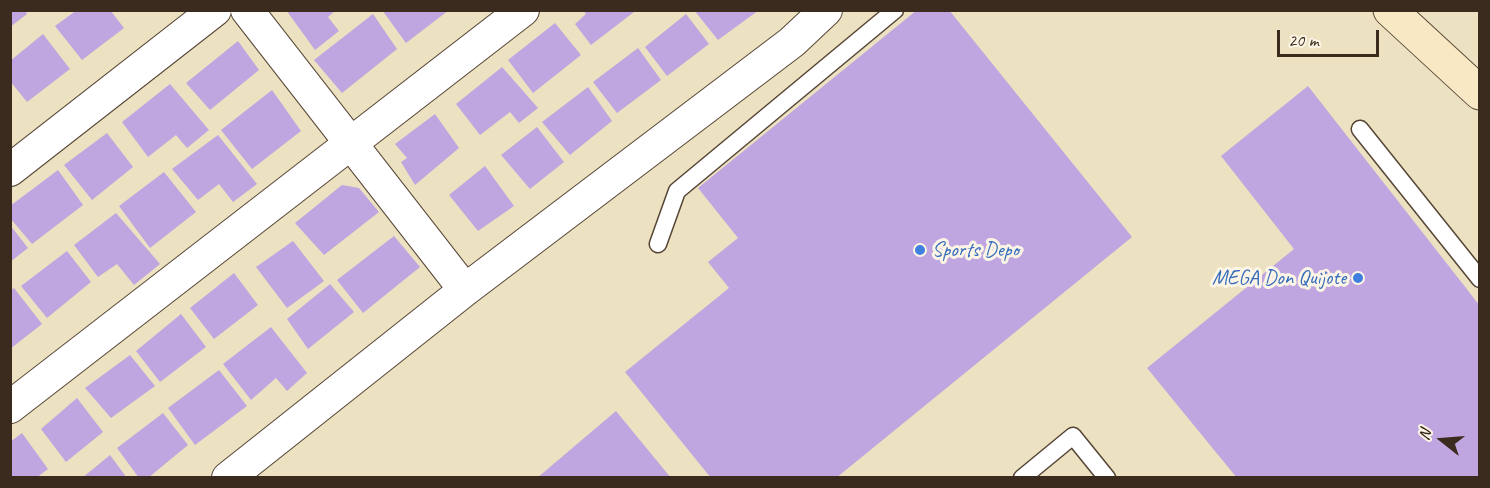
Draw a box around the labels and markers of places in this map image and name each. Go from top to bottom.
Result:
place label: Sports Depo [932,237,1019,263]
marker: Sports Depo [913,243,927,257]
place label: MEGA Don Quijote [1212,265,1346,291]
marker: MEGA Don Quijote [1351,271,1365,285]

